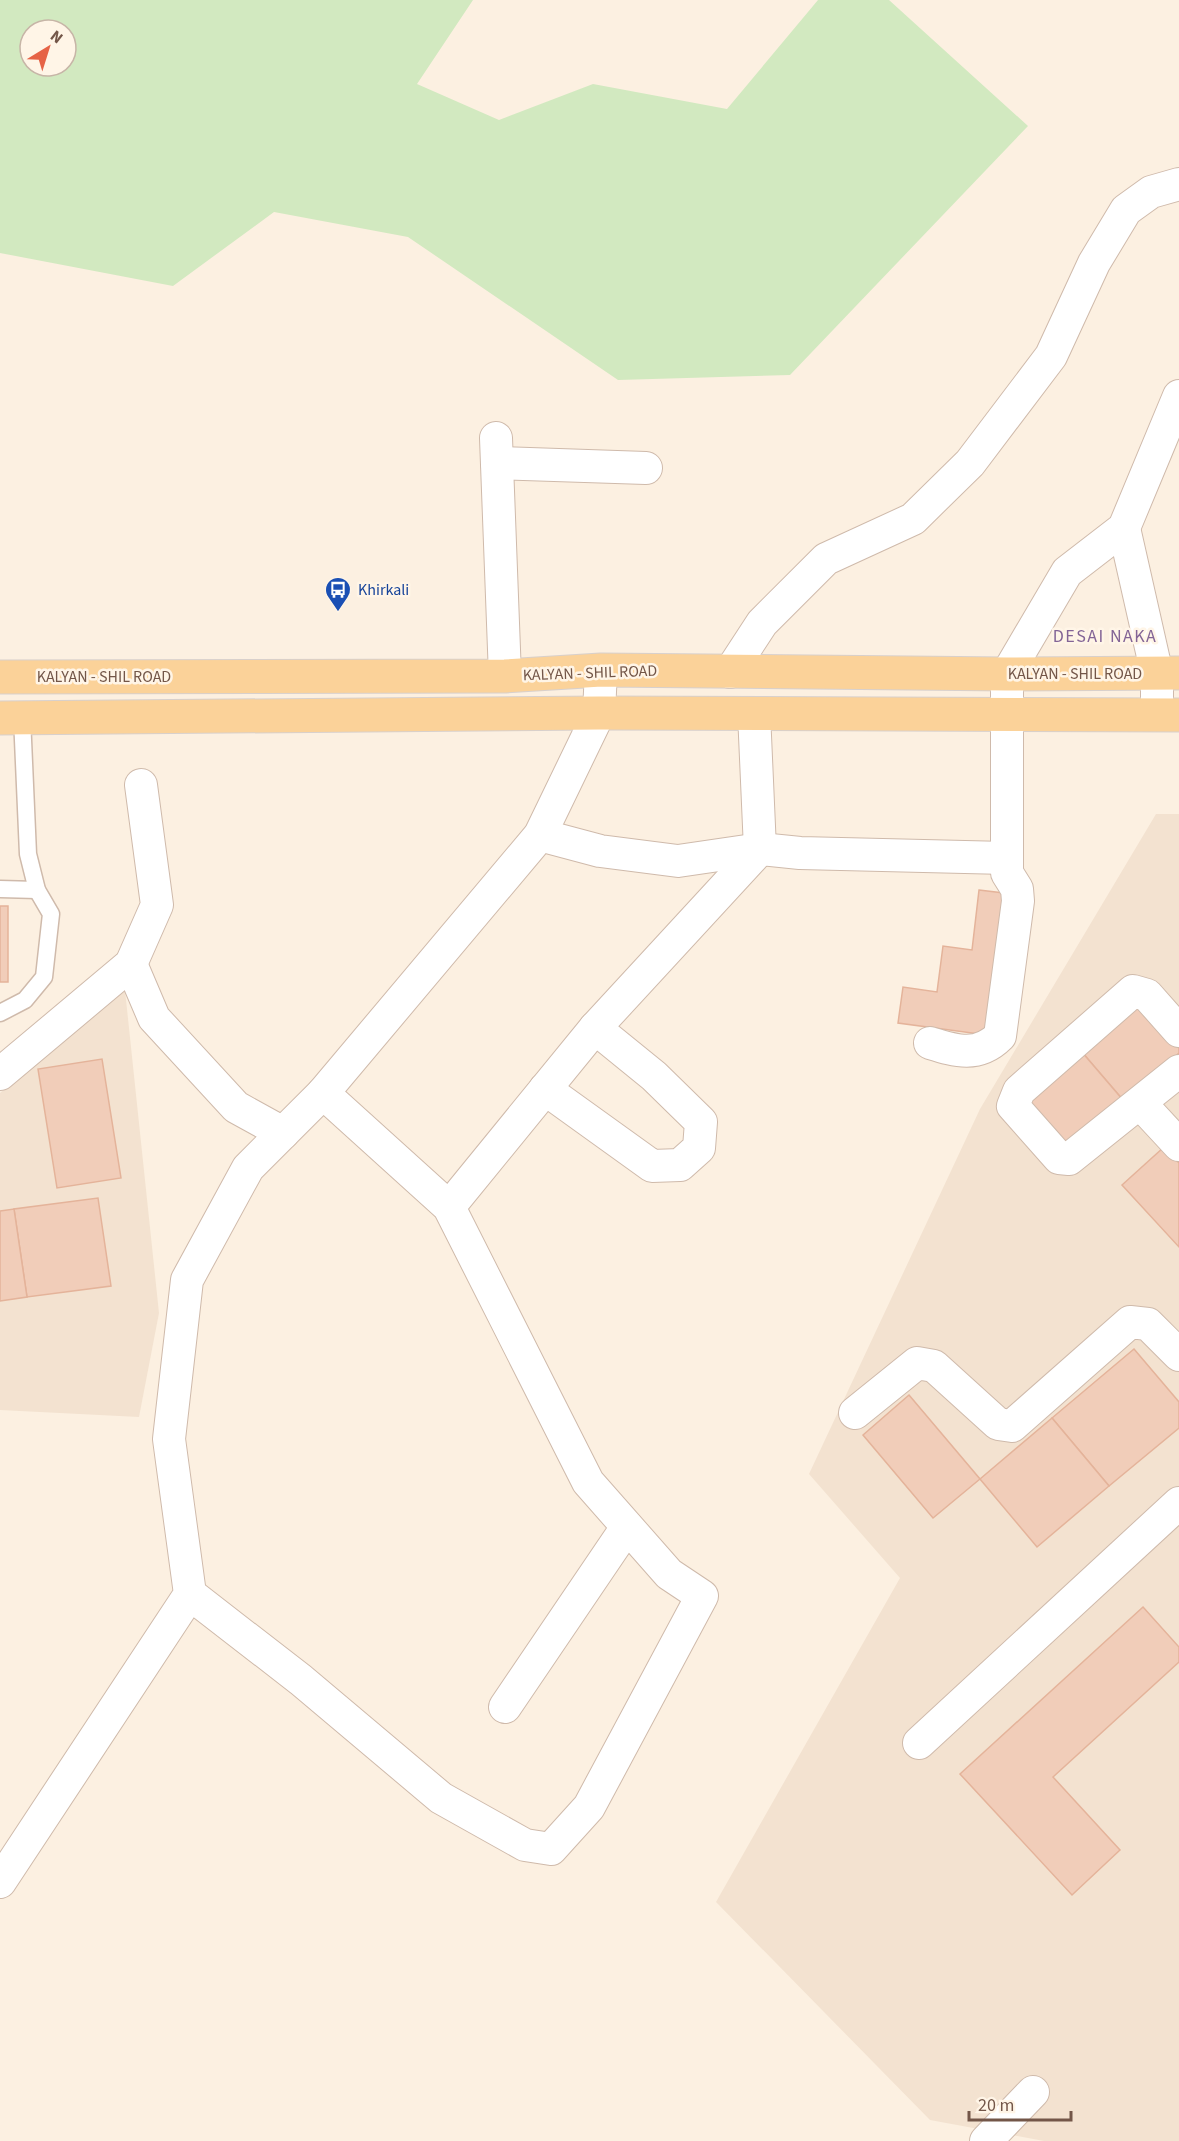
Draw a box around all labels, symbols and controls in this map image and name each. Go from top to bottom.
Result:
north arrow [18,18,78,78]
text: N [46,25,68,49]
bus stop icon: Khirkali [323,575,353,613]
place label: Khirkali [358,579,409,601]
district label: DESAI NAKA [1053,624,1157,649]
street label: KALYAN - SHIL ROAD [522,660,658,686]
street label: KALYAN - SHIL ROAD [1008,663,1142,685]
street label: KALYAN - SHIL ROAD [37,666,171,688]
scale bar [969,2084,1071,2122]
text: 20 m [978,2093,1014,2118]

